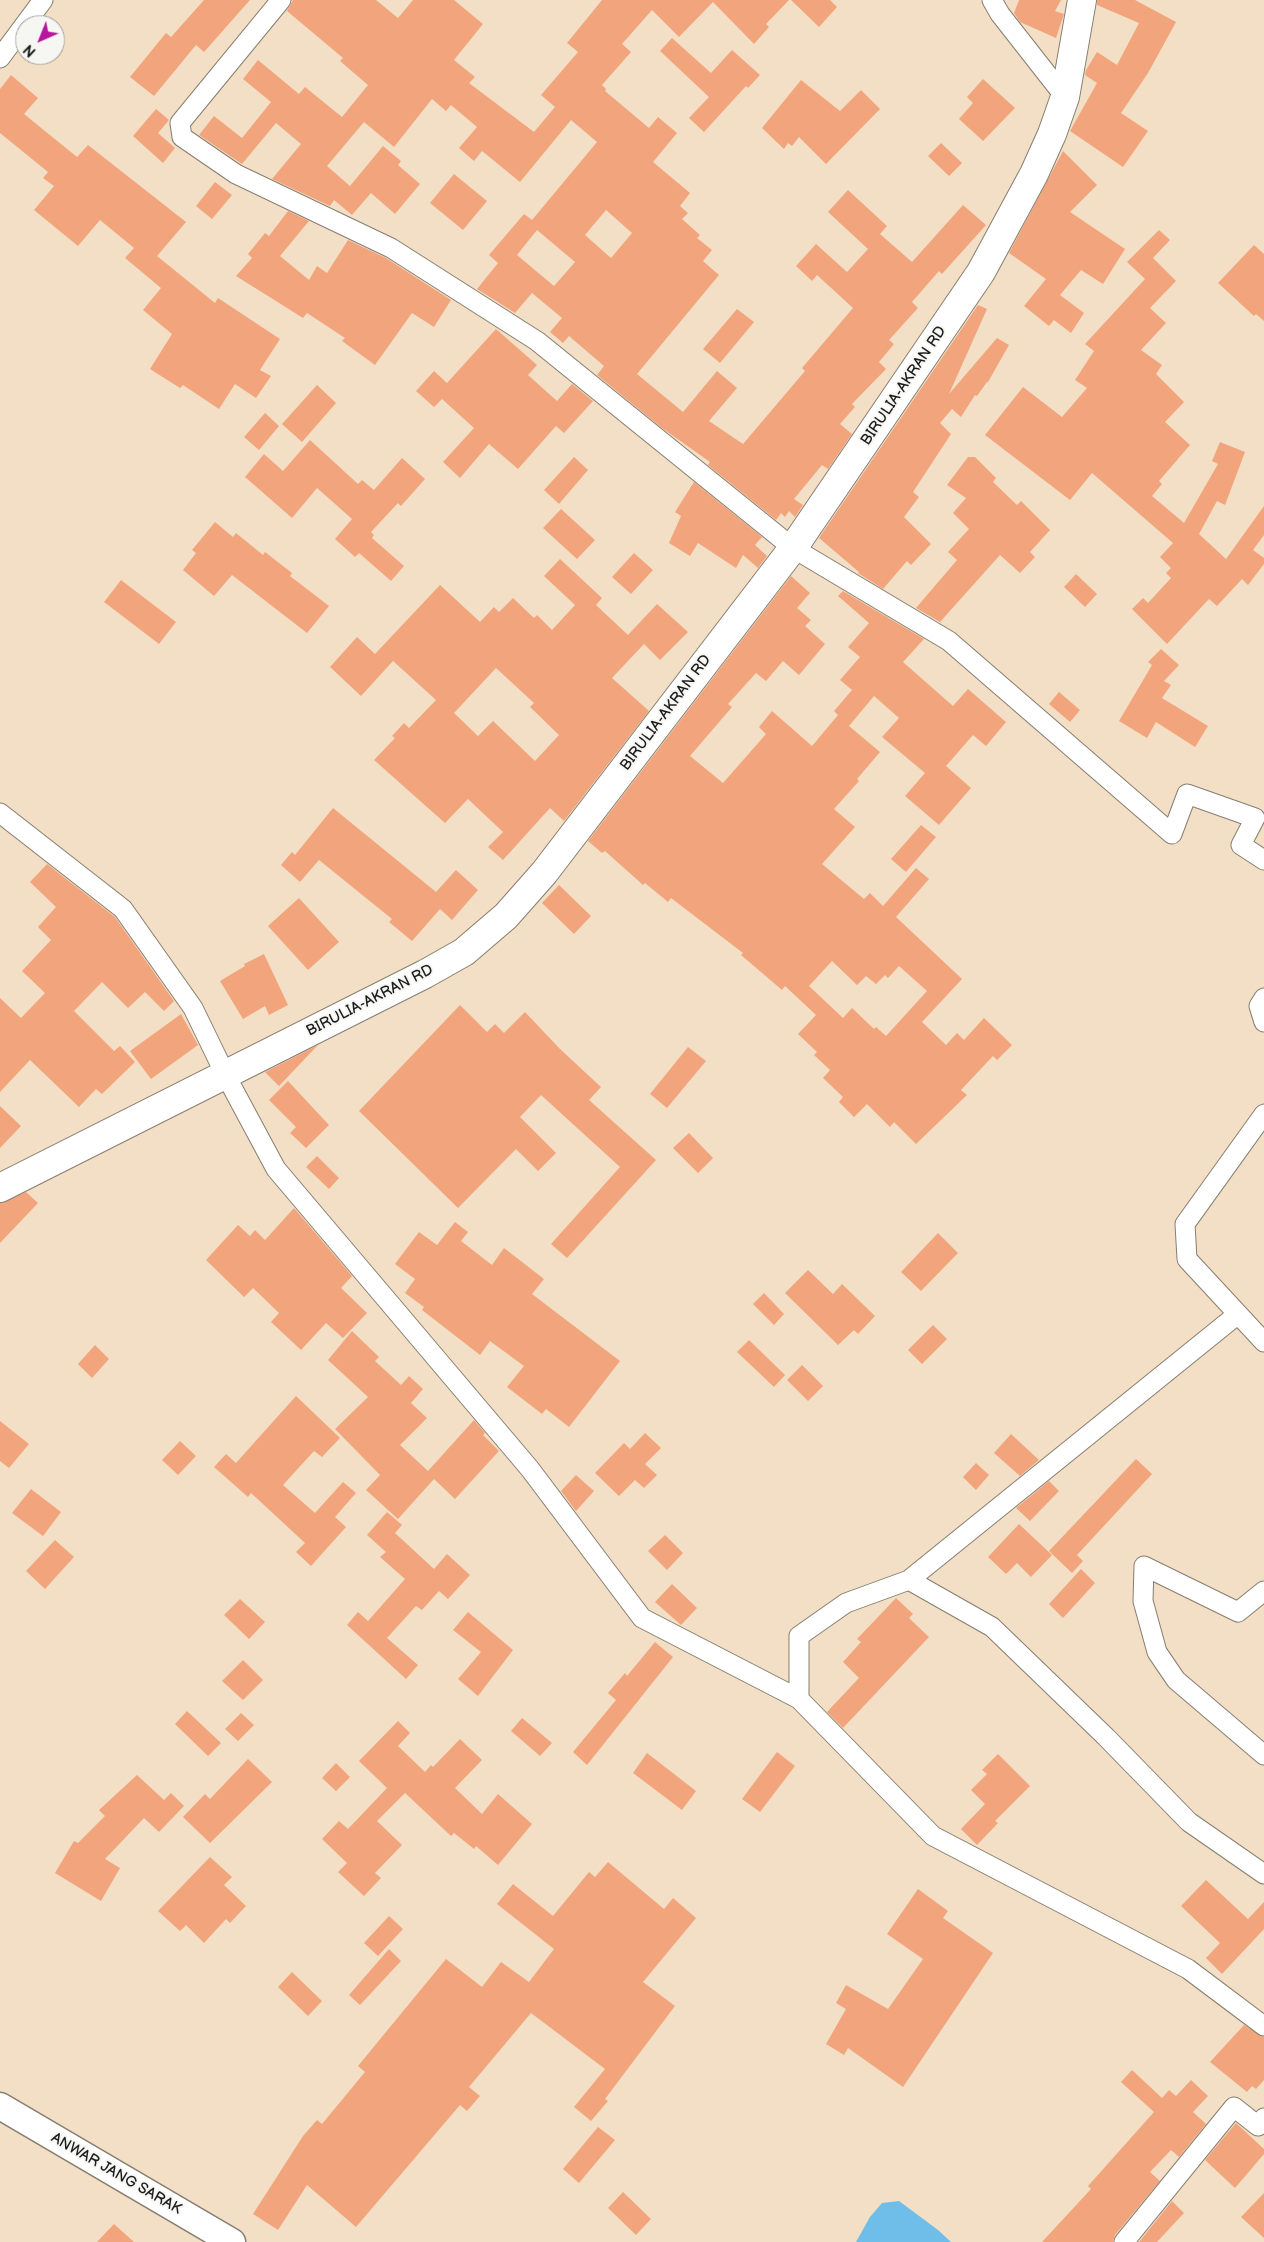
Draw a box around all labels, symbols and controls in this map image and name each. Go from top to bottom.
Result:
north arrow [15,15,65,65]
text: N [20,41,40,60]
street label: BIRULIA-AKRAN RD [857,323,951,449]
street label: BIRULIA-AKRAN RD [617,652,715,774]
street label: BIRULIA-AKRAN RD [304,961,436,1041]
street label: ANWAR JANG SARAK [48,2129,184,2219]

